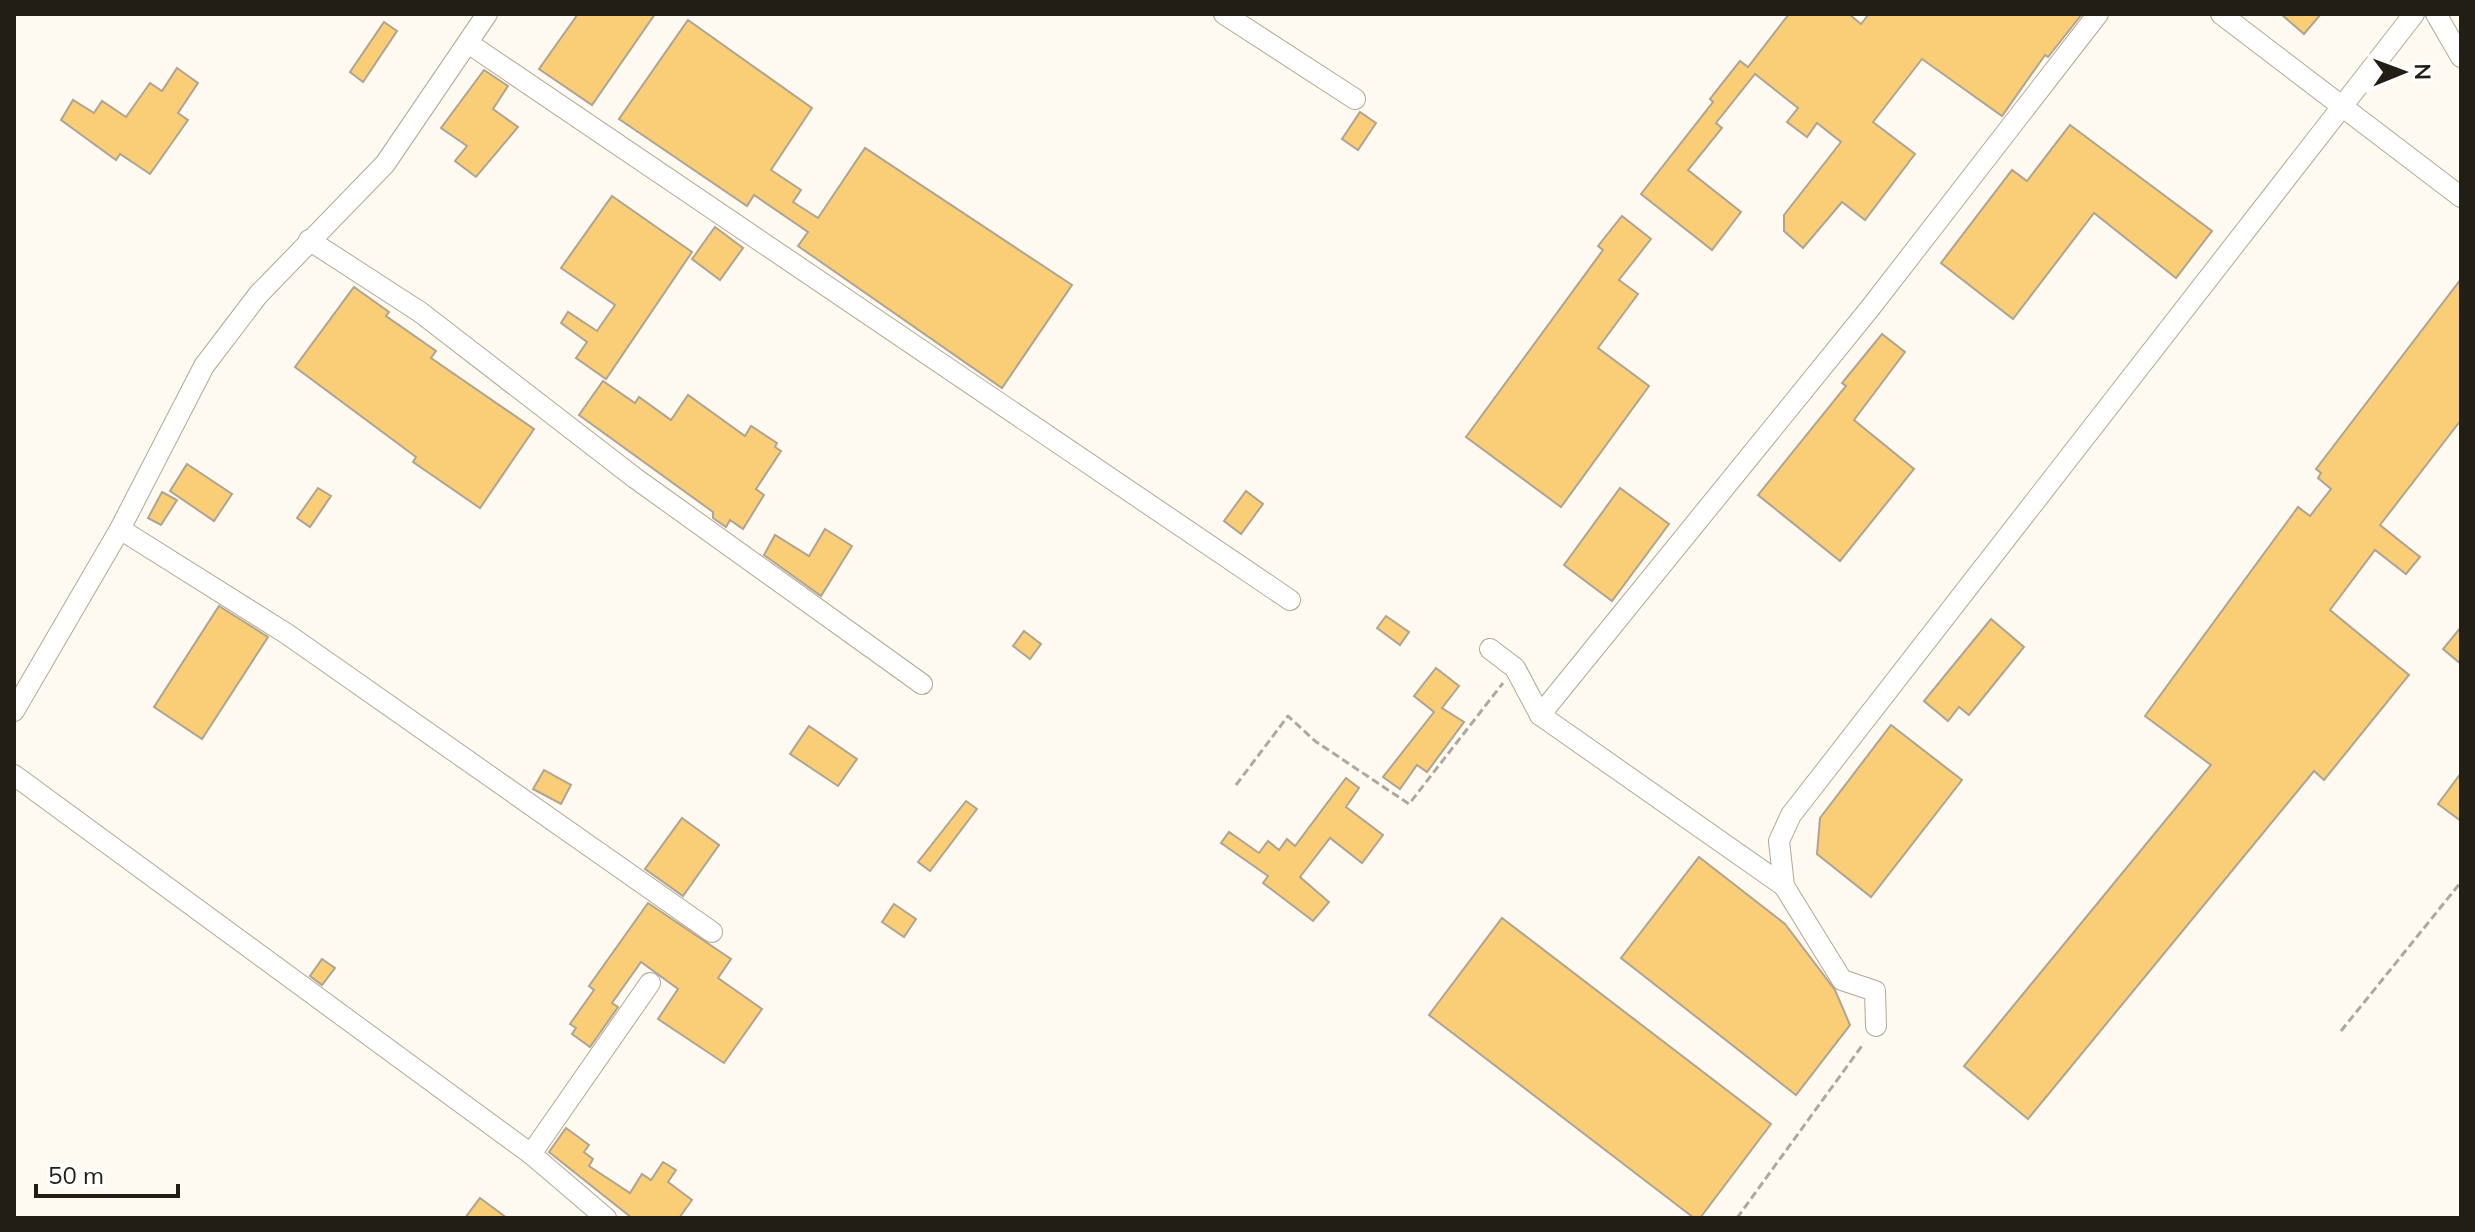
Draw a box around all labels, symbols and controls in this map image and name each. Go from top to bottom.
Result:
north arrow [2363,32,2443,112]
text: N [2409,63,2437,80]
scale bar [36,1148,178,1198]
text: 50 m [48,1160,104,1190]

